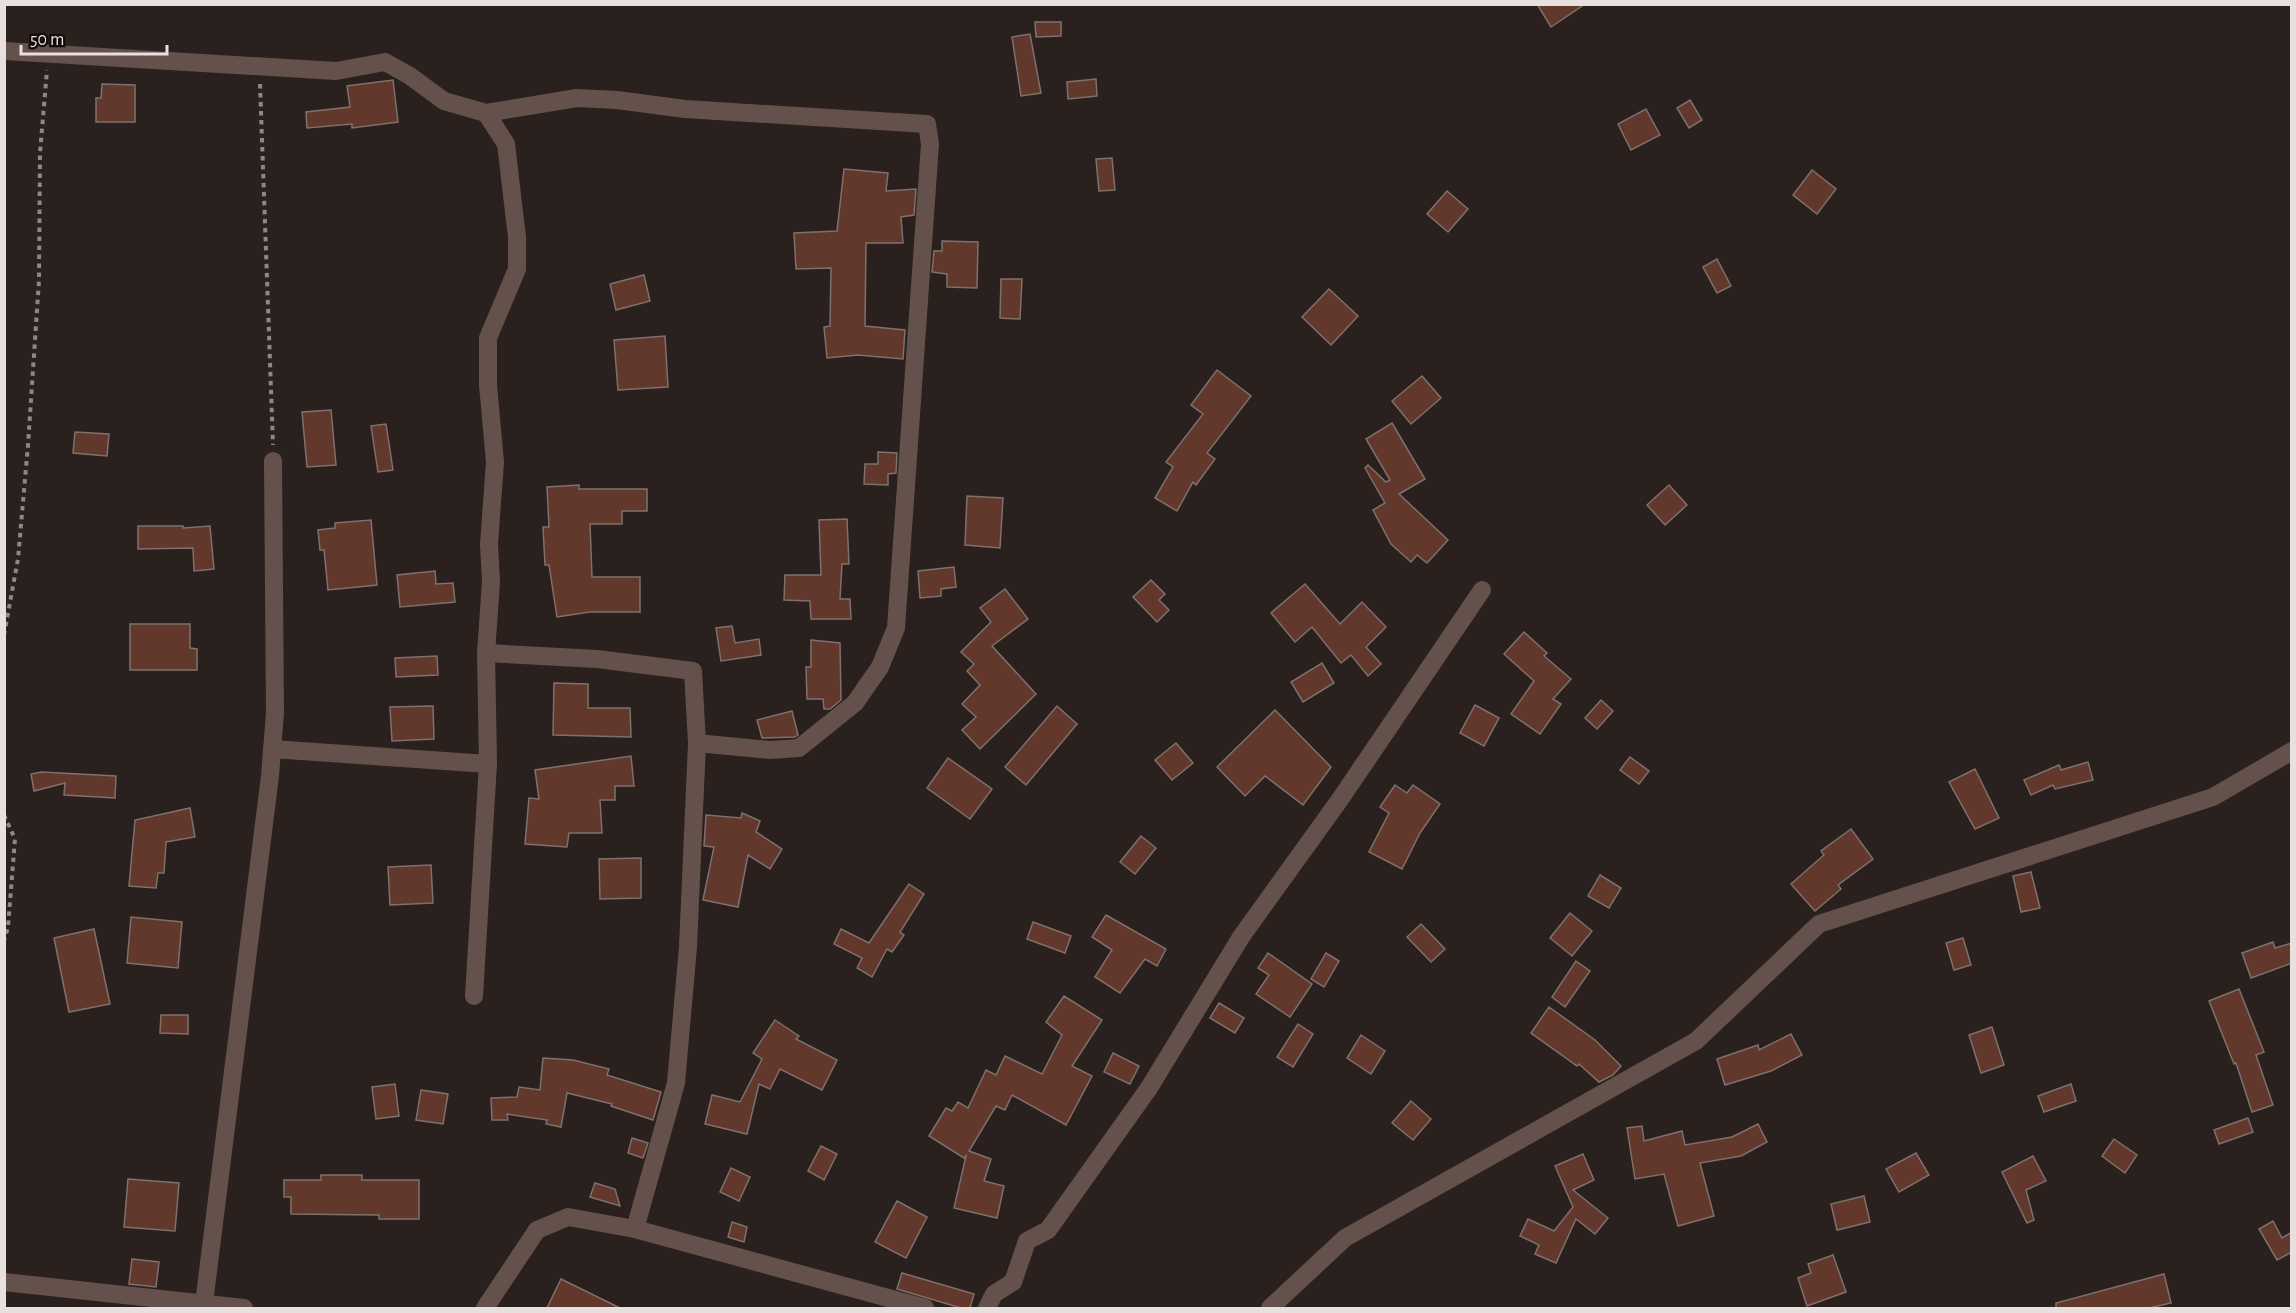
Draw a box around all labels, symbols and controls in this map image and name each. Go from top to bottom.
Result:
scale bar [21,18,166,56]
text: 50 m [30,31,64,49]

